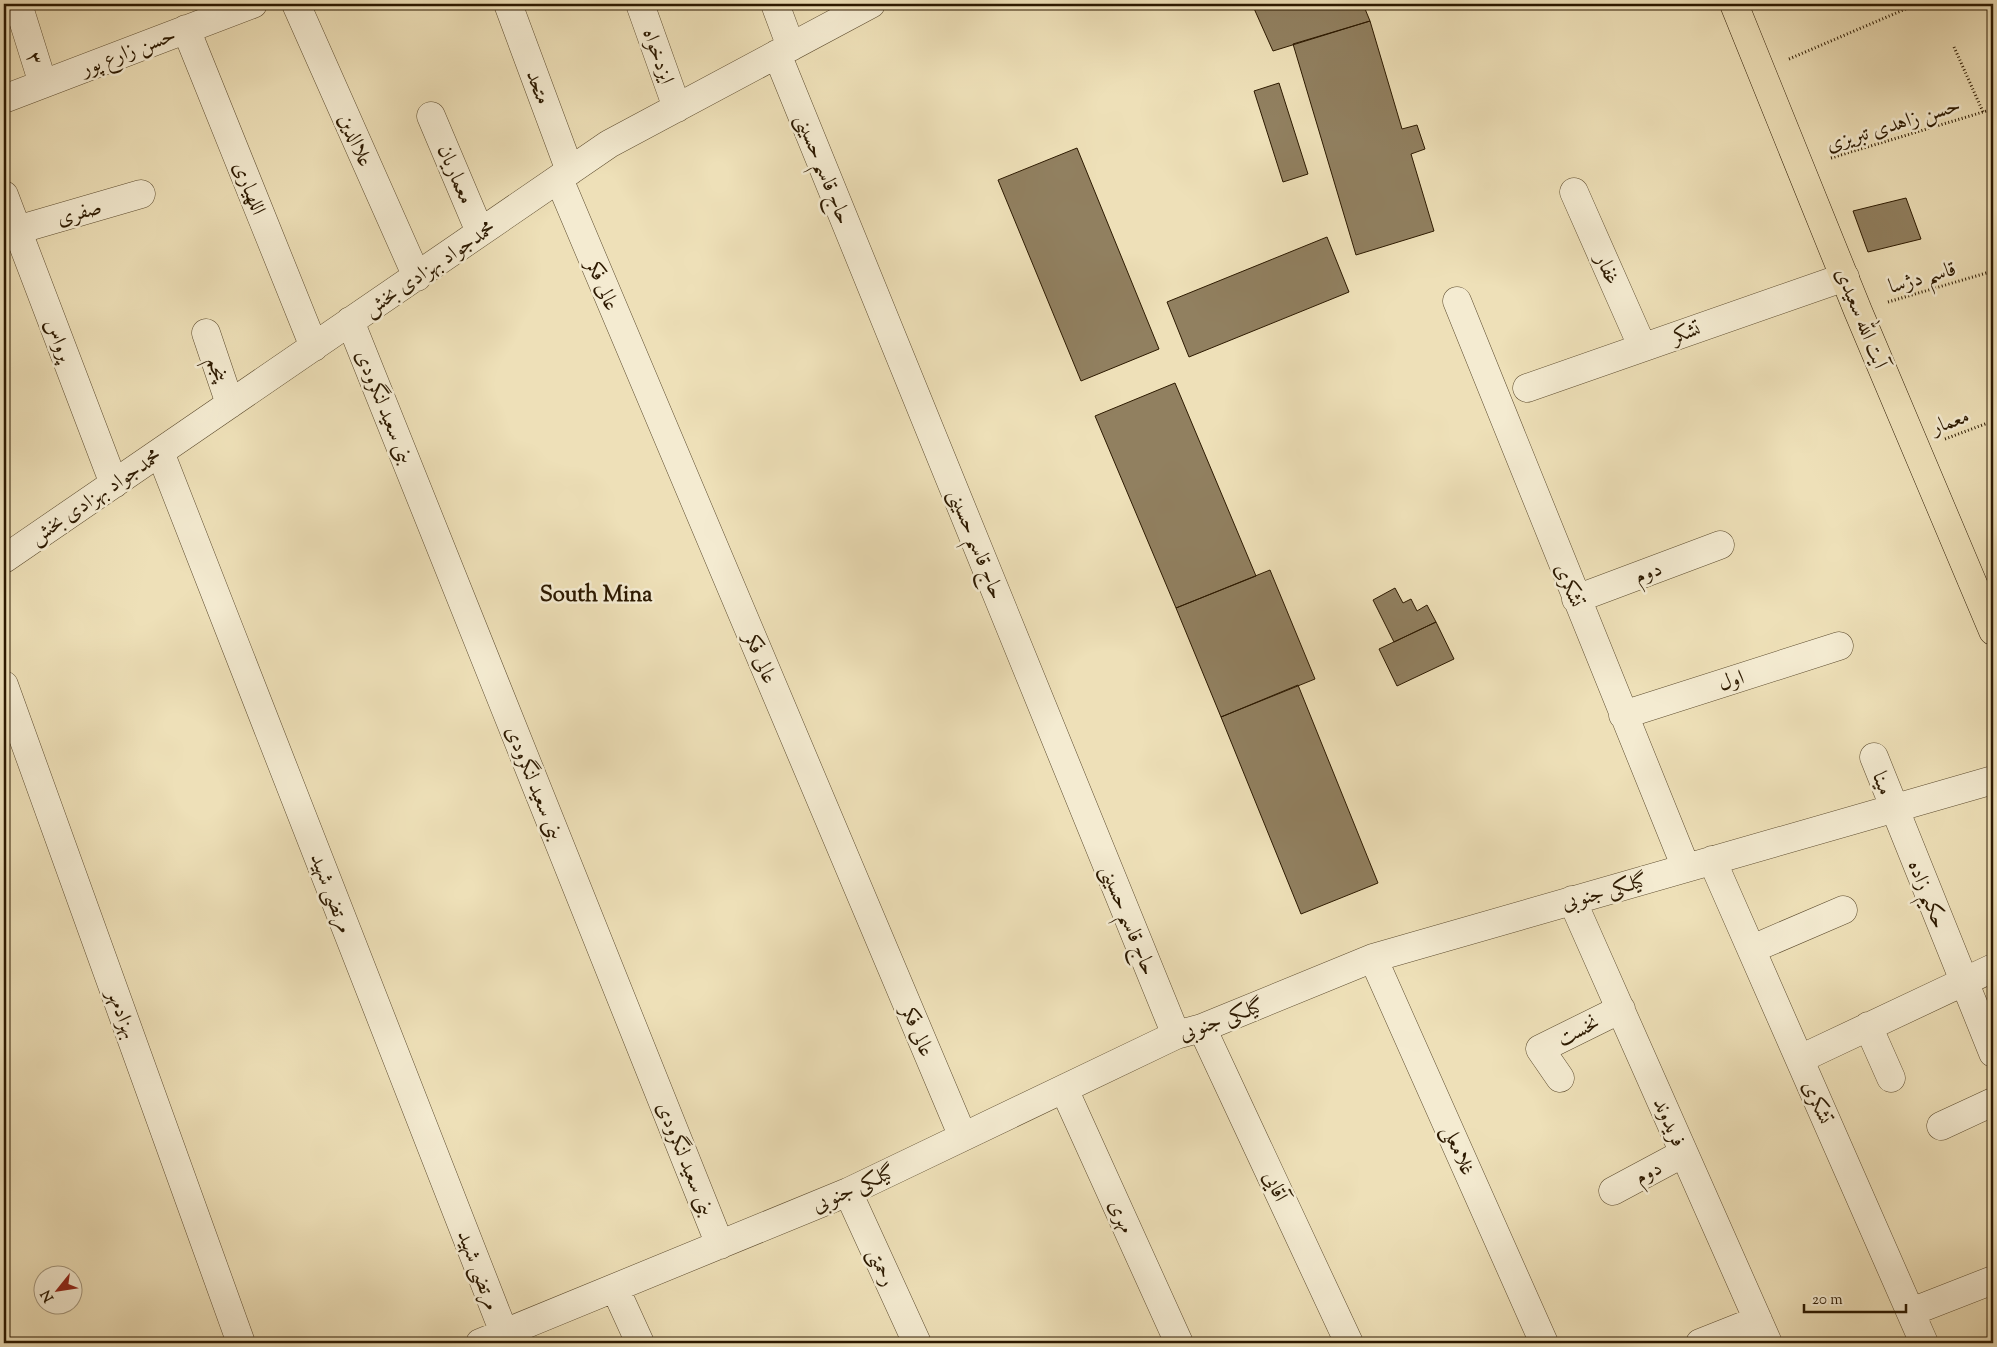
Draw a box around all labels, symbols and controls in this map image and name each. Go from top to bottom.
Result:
street label: حسن زارع پور [75,21,181,86]
street label: ایزدخواه [634,25,681,89]
street label: ۳ [17,48,49,69]
street label: متحد [517,66,557,109]
street label: حسن زاهدی تبریزی [1823,91,1965,161]
street label: علاالدین [329,109,379,172]
street label: حاج قاسم حسینی [783,110,858,231]
street label: معماریان [428,140,480,209]
street label: اللهیاری [224,158,272,220]
street label: صفری [53,193,106,235]
street label: محمدجواد بهزادی بخش [358,214,502,325]
street label: غفار [1585,248,1626,290]
street label: عالی فکر [576,254,625,316]
street label: قاسم دژسا [1885,255,1961,307]
street label: آیت الله سعیدی [1826,262,1899,376]
street label: پرواس [35,315,80,369]
street label: تشکر [1666,315,1705,353]
street label: بنی سعید لنگرودی [346,346,420,470]
street label: پنجم [195,353,235,389]
street label: معمار [1925,402,1974,444]
street label: محمدجواد بهزادی بخش [24,442,168,553]
street label: حاج قاسم حسینی [936,485,1011,606]
street label: دوم [1631,555,1667,594]
street label: تشکری [1546,559,1590,612]
district label: South Mina [540,580,653,612]
street label: عالی فکر [734,627,783,689]
street label: اول [1715,664,1748,700]
street label: بنی سعید لنگرودی [496,722,570,846]
street label: مینا [1863,768,1899,800]
street label: مرتضی شهید [301,849,359,938]
street label: حکیم زاده [1895,856,1953,935]
street label: حاج قاسم حسینی [1088,861,1163,982]
street label: گیلکی جنوبی [1558,866,1651,919]
street label: بهزادمهر [98,984,144,1044]
street label: گیلکی جنوبی [1175,992,1268,1050]
street label: عالی فکر [891,1000,940,1062]
street label: نخست [1553,1008,1605,1055]
street label: تشکری [1793,1076,1839,1129]
street label: فریدوند [1644,1093,1692,1152]
street label: بنی سعید لنگرودی [647,1098,721,1222]
street label: غلامعلی [1433,1121,1482,1181]
street label: دوم [1630,1154,1669,1194]
street label: گیلکی جنوبی [808,1158,900,1221]
street label: آقایی [1254,1166,1295,1209]
street label: مهری [1099,1195,1141,1239]
street label: مرتضی شهید [448,1226,506,1315]
street label: رحمتی [859,1244,902,1292]
north arrow [32,1264,82,1314]
scale bar [1804,1282,1907,1314]
text: N [37,1286,60,1305]
text: 20 m [1812,1290,1843,1311]

